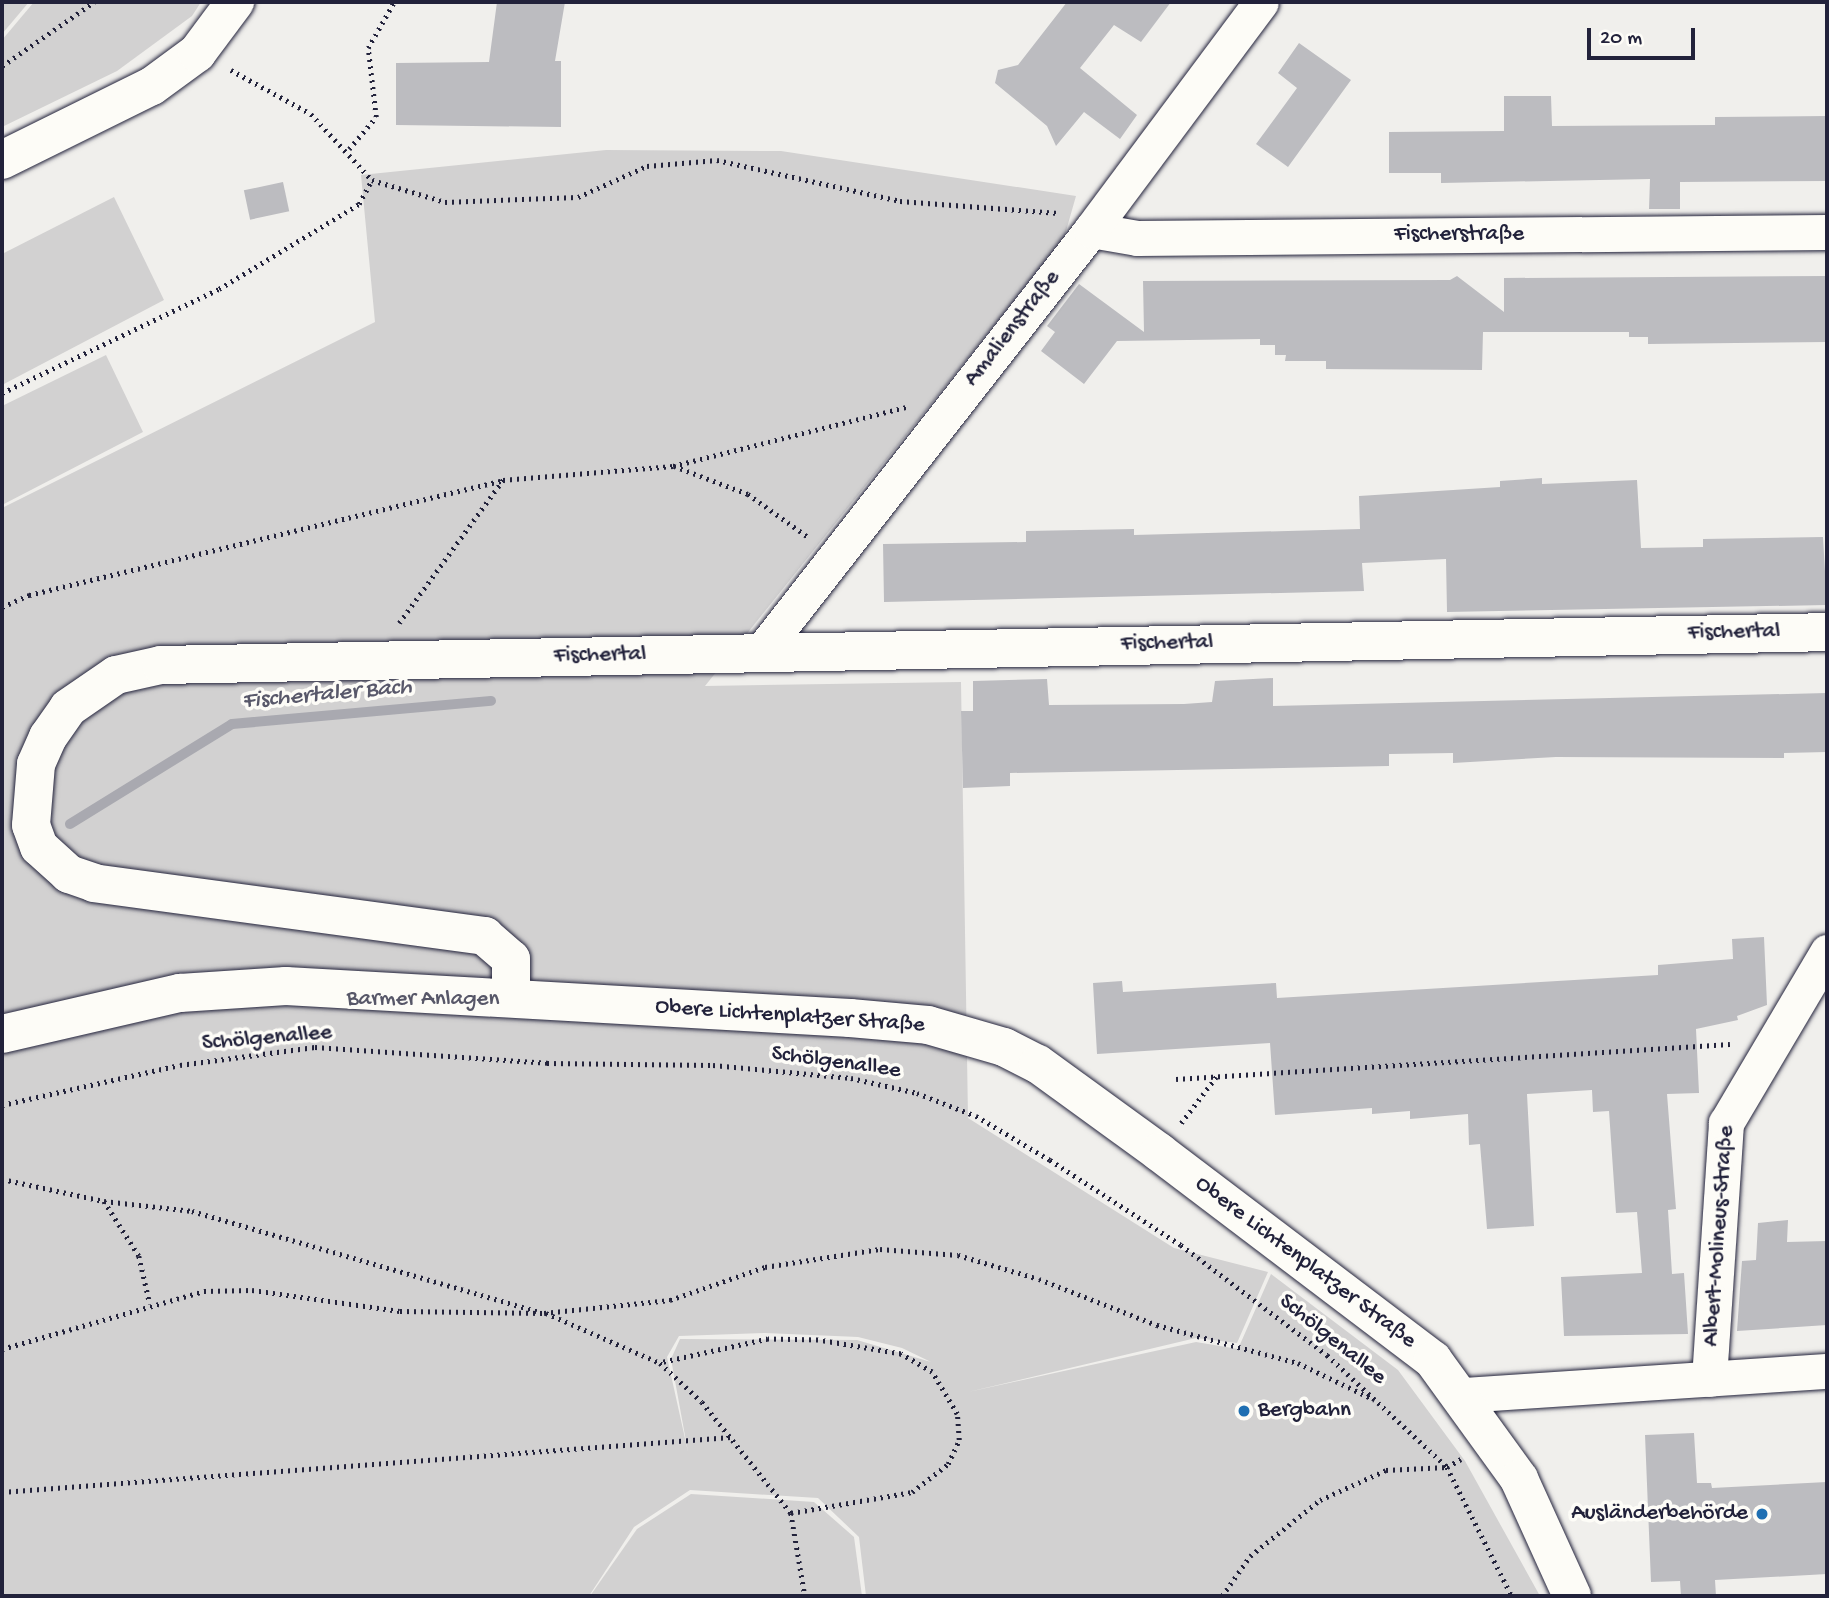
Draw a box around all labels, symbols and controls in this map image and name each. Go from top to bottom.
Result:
scale bar [1591,14,1700,58]
text: 20 m [1600,27,1642,52]
street label: Fischerstraße [1394,221,1524,249]
street label: Amalienstraße [959,265,1067,393]
street label: Fischertal [1687,618,1781,648]
street label: Fischertal [1120,629,1214,659]
street label: Fischertal [553,641,647,671]
water label: Fischertaler Bach [241,673,413,717]
park label: Barmer Anlagen [347,986,499,1014]
street label: Obere Lichtenplatzer Straße [654,994,926,1040]
street label: Schölgenallee [201,1020,333,1058]
street label: Schölgenallee [770,1040,902,1086]
street label: Albert-Molineus-Straße [1699,1125,1741,1347]
street label: Obere Lichtenplatzer Straße [1189,1171,1421,1355]
street label: Schölgenallee [1273,1288,1391,1392]
place label: Bergbahn [1258,1397,1351,1425]
marker: Bergbahn [1236,1403,1252,1419]
place label: Ausländerbehörde [1571,1500,1748,1528]
marker: Ausländerbehörde [1754,1506,1770,1522]

